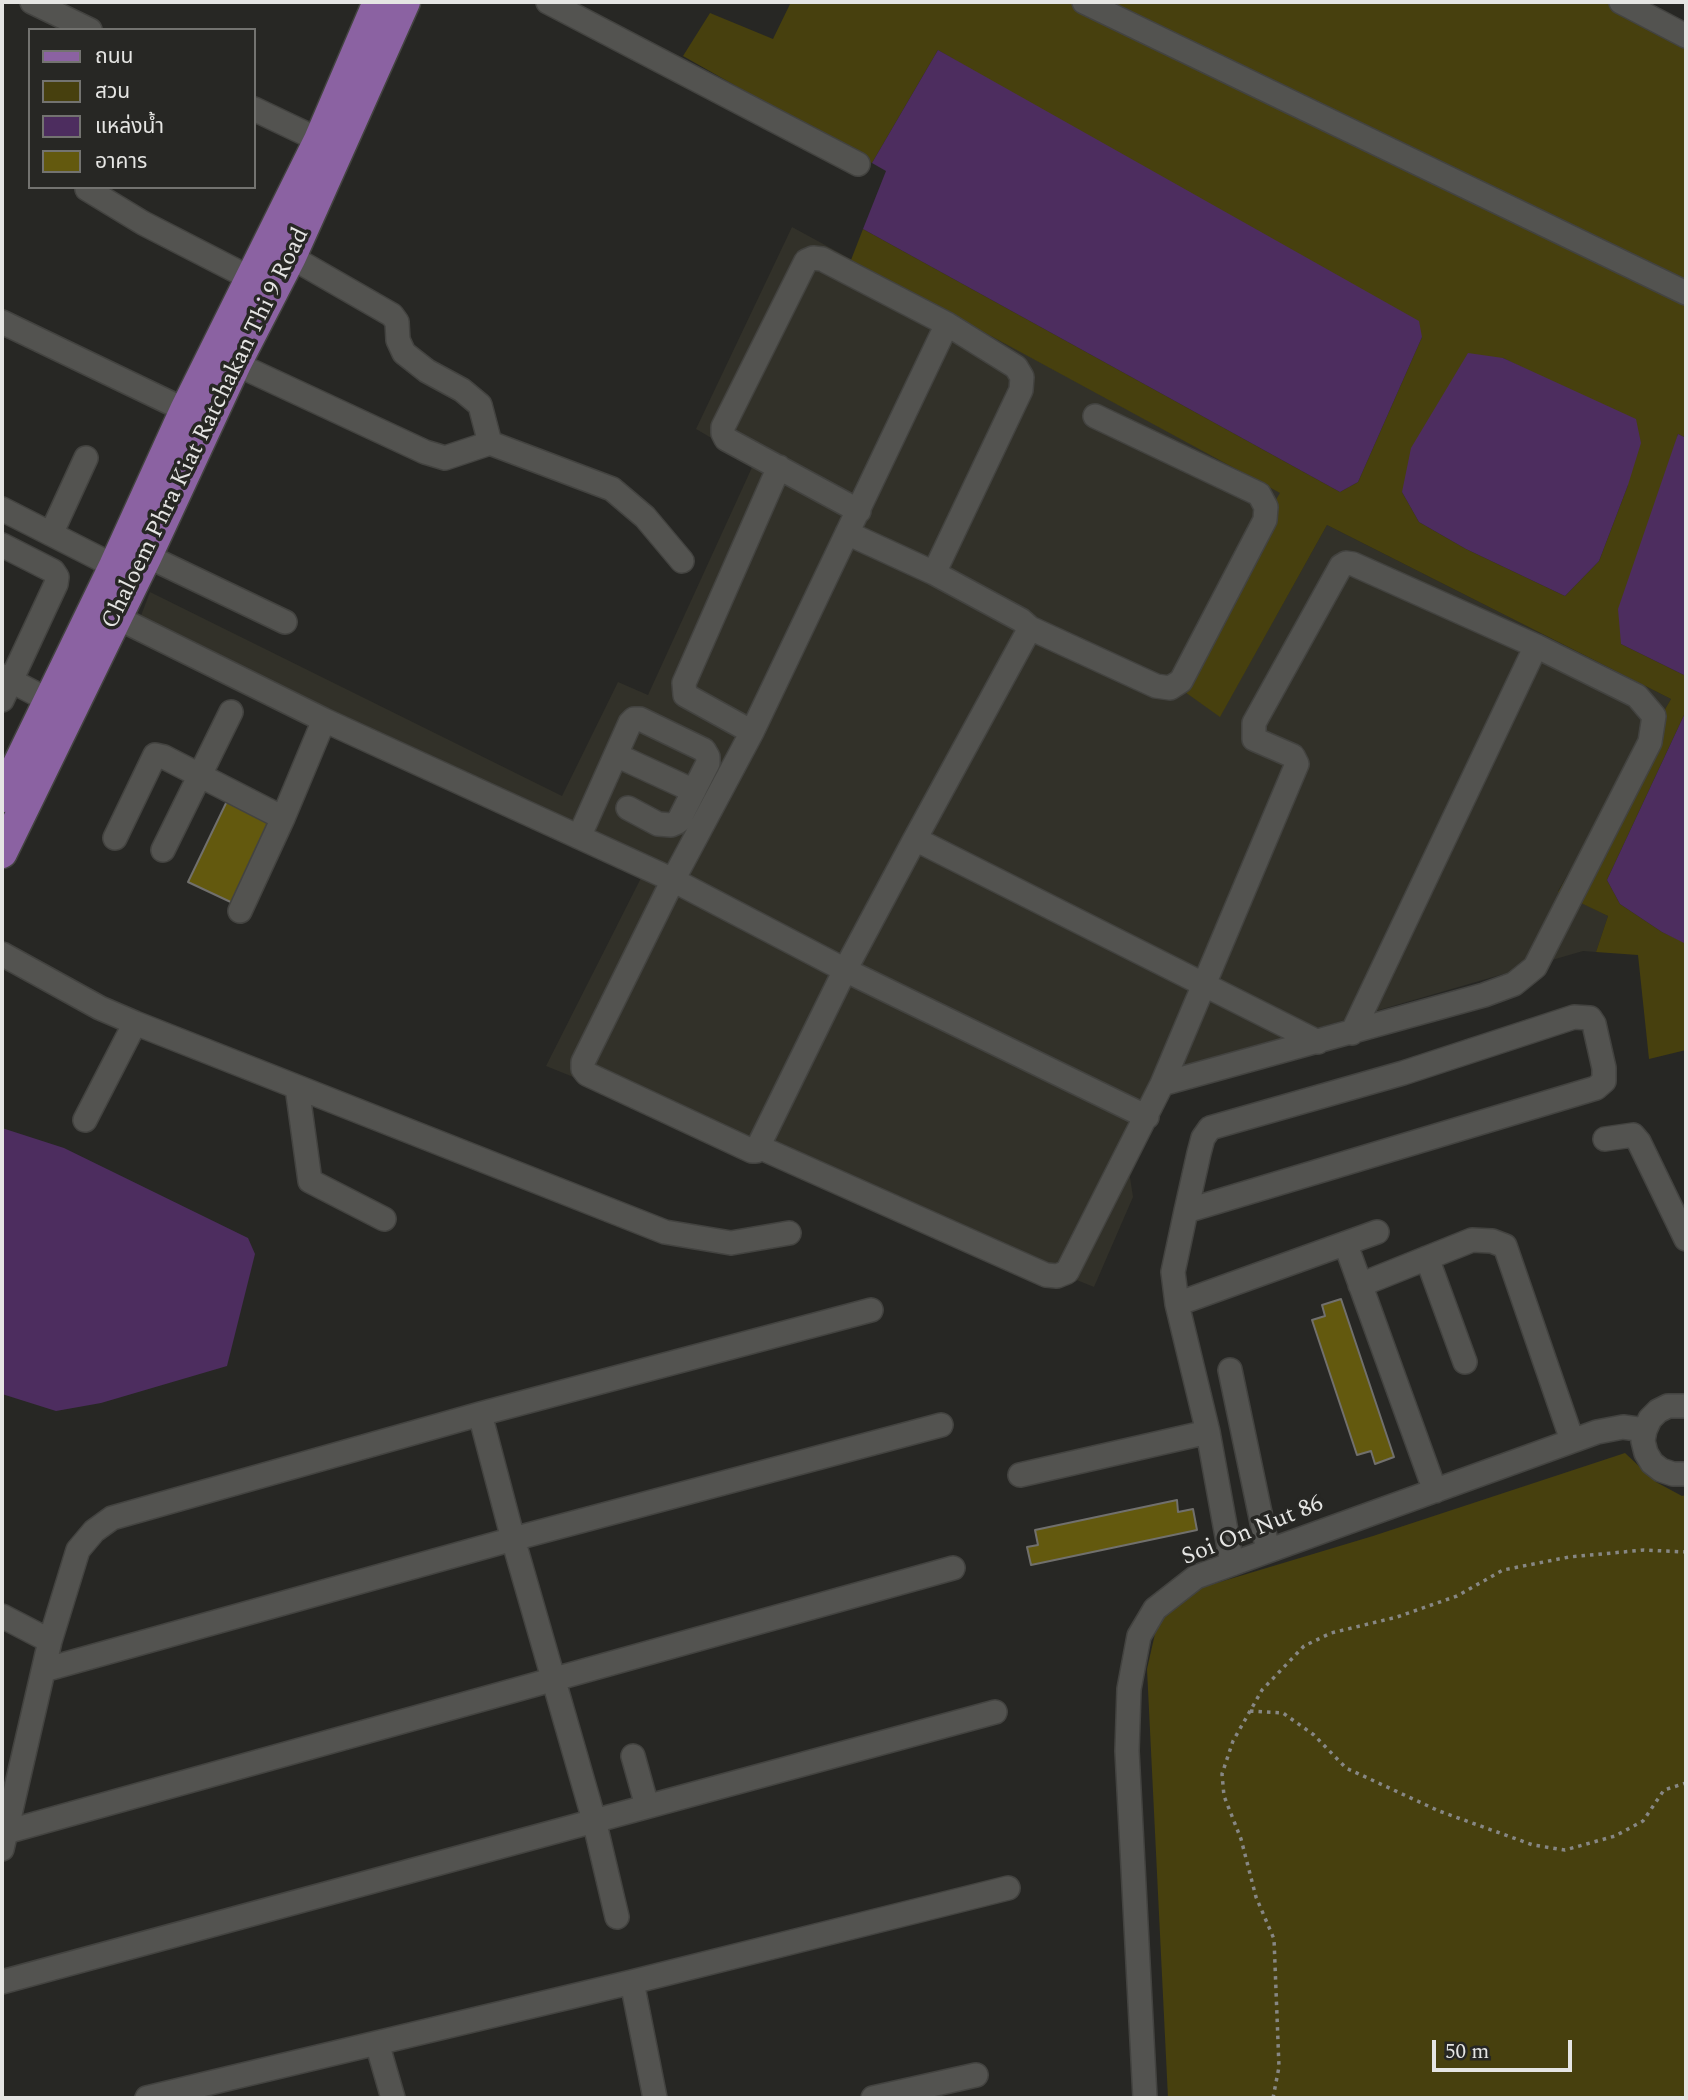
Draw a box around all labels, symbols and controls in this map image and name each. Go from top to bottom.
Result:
legend [28,28,256,189]
text: ถนน [95,41,133,73]
text: สวน [95,76,130,108]
text: แหล่งน้ำ [95,111,164,143]
text: อาคาร [95,146,147,178]
street label: Chaloem Phra Kiat Ratchakan Thi 9 Road [97,224,317,634]
street label: Soi On Nut 86 [1178,1491,1328,1573]
scale bar [1436,2026,1576,2070]
text: 50 m [1445,2036,1489,2068]

